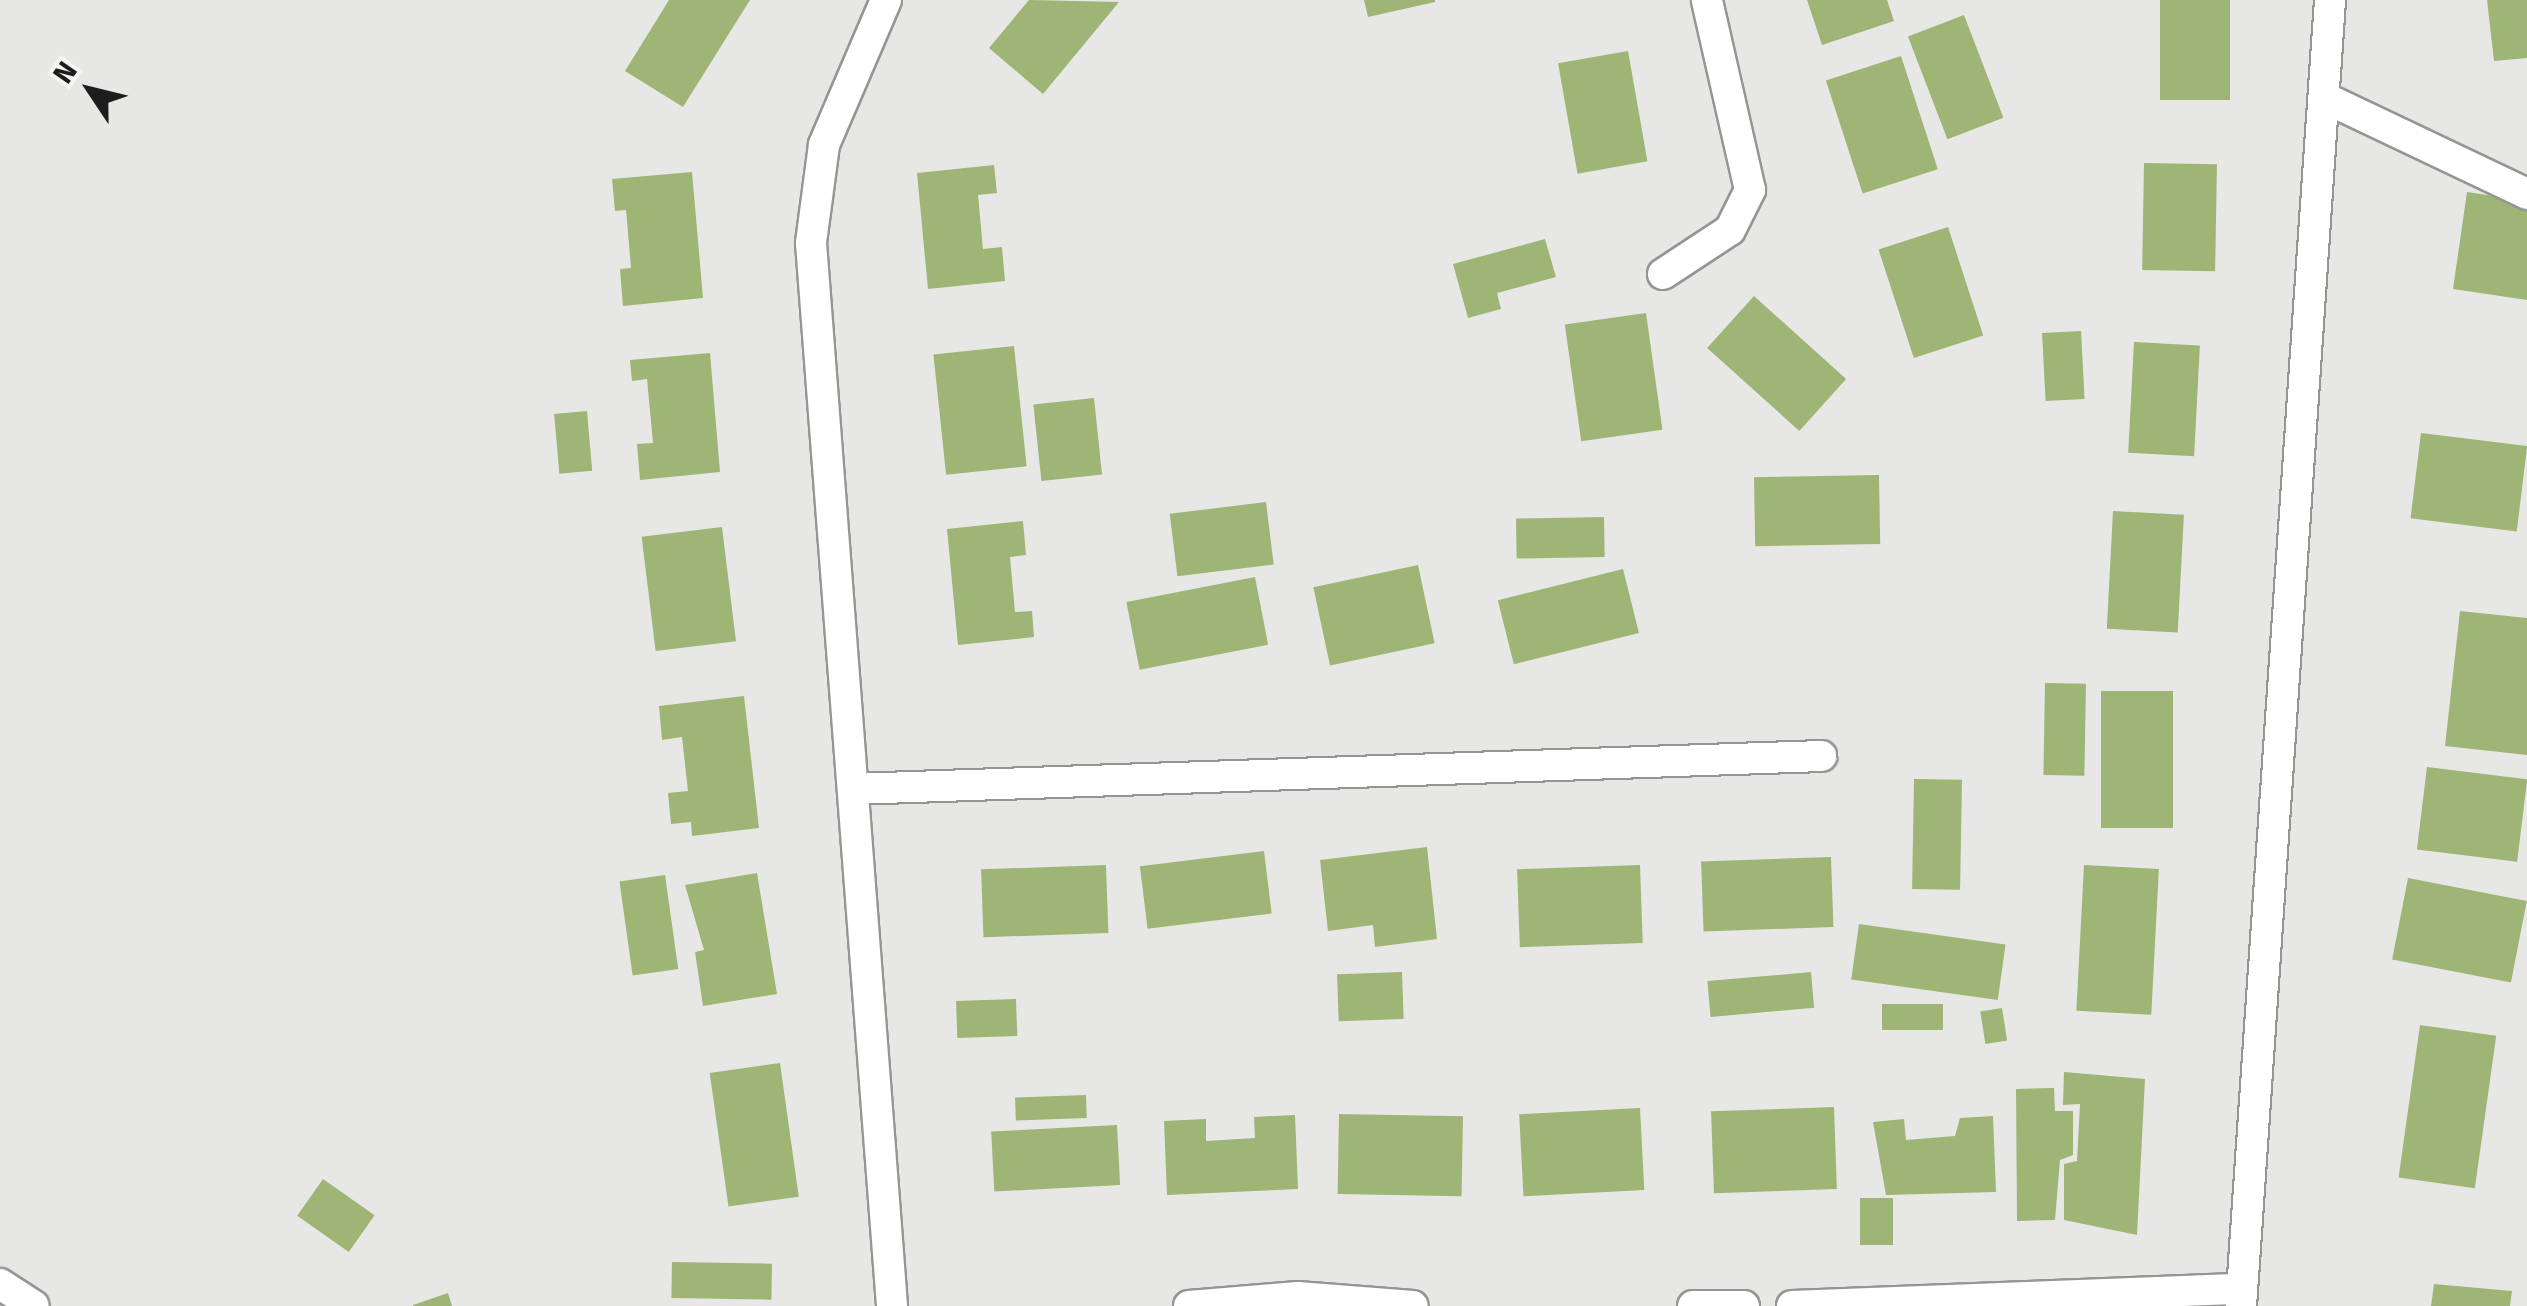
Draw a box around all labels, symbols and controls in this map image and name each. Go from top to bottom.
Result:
north arrow [40,40,140,140]
text: N [46,55,84,90]

